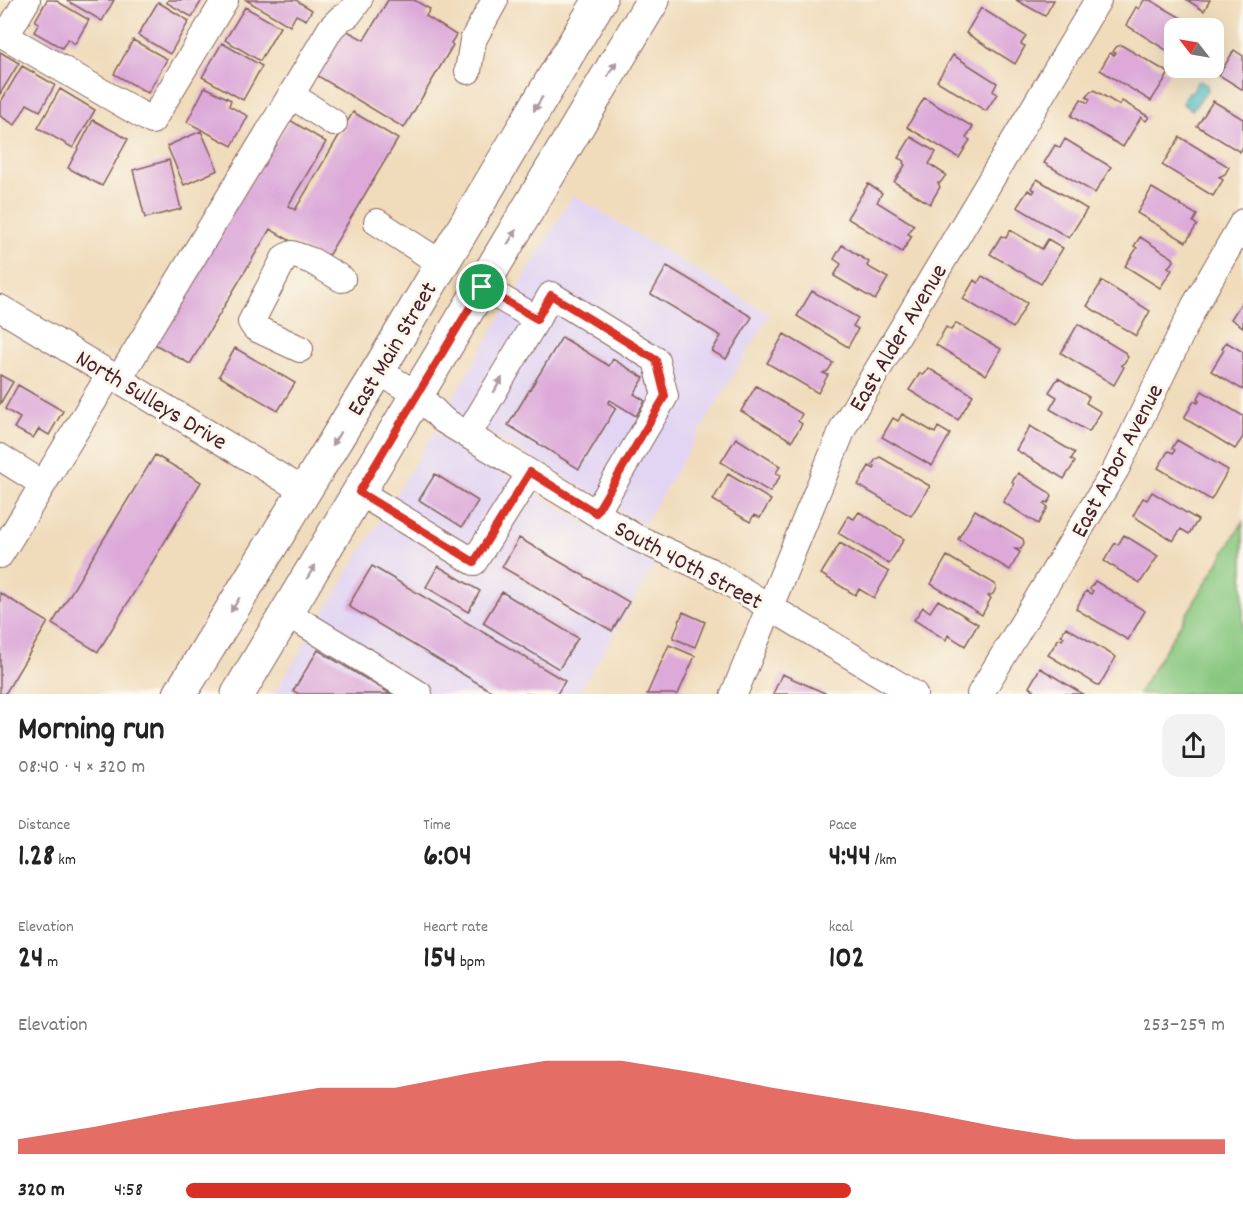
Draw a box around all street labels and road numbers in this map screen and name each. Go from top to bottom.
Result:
street label: East Alder Avenue [842,258,957,419]
street label: East Main Street [340,276,447,423]
street label: North Sulleys Drive [68,343,233,460]
street label: East Arbor Avenue [1064,378,1174,544]
street label: South 40th Street [607,513,768,620]

